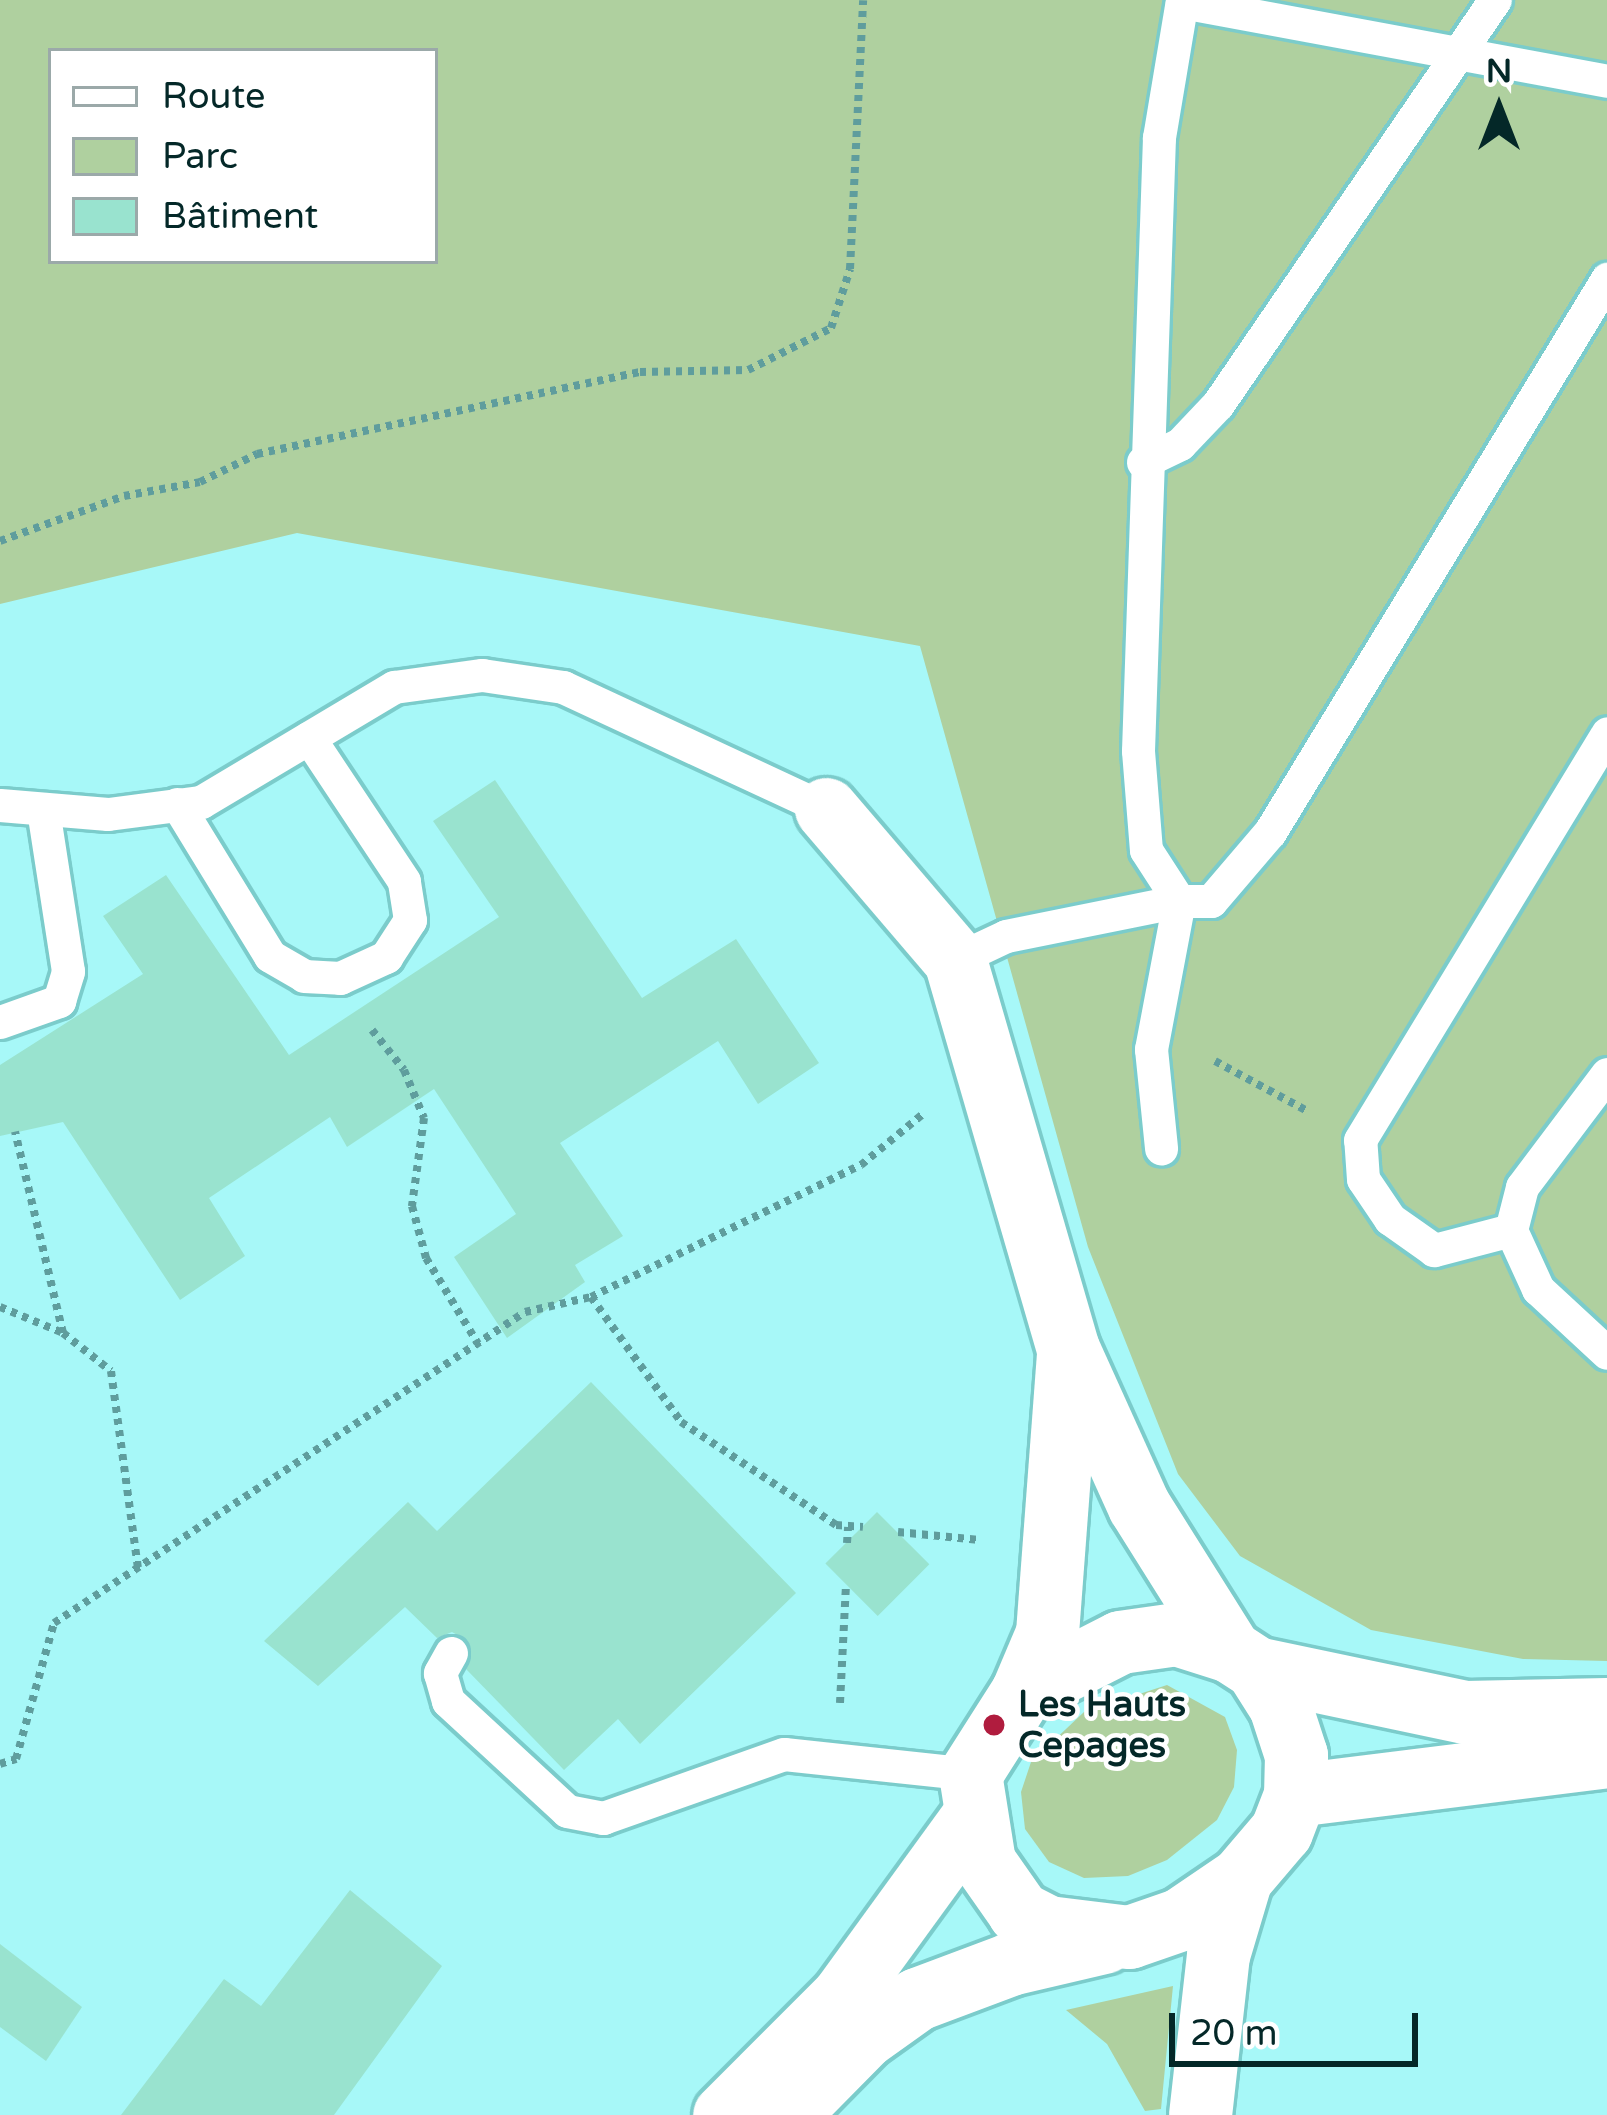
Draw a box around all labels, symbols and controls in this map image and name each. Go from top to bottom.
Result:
legend [48,48,438,264]
north arrow [1439,48,1559,168]
text: N [1486,52,1512,91]
text: Route [162,75,265,118]
text: Parc [162,135,238,178]
text: Bâtiment [162,195,318,238]
place label: Les Hauts Cepages [1018,1682,1186,1767]
marker: Les Hauts Cepages [981,1712,1007,1738]
scale bar [1175,1989,1424,2063]
text: 20 m [1190,2012,1278,2055]

